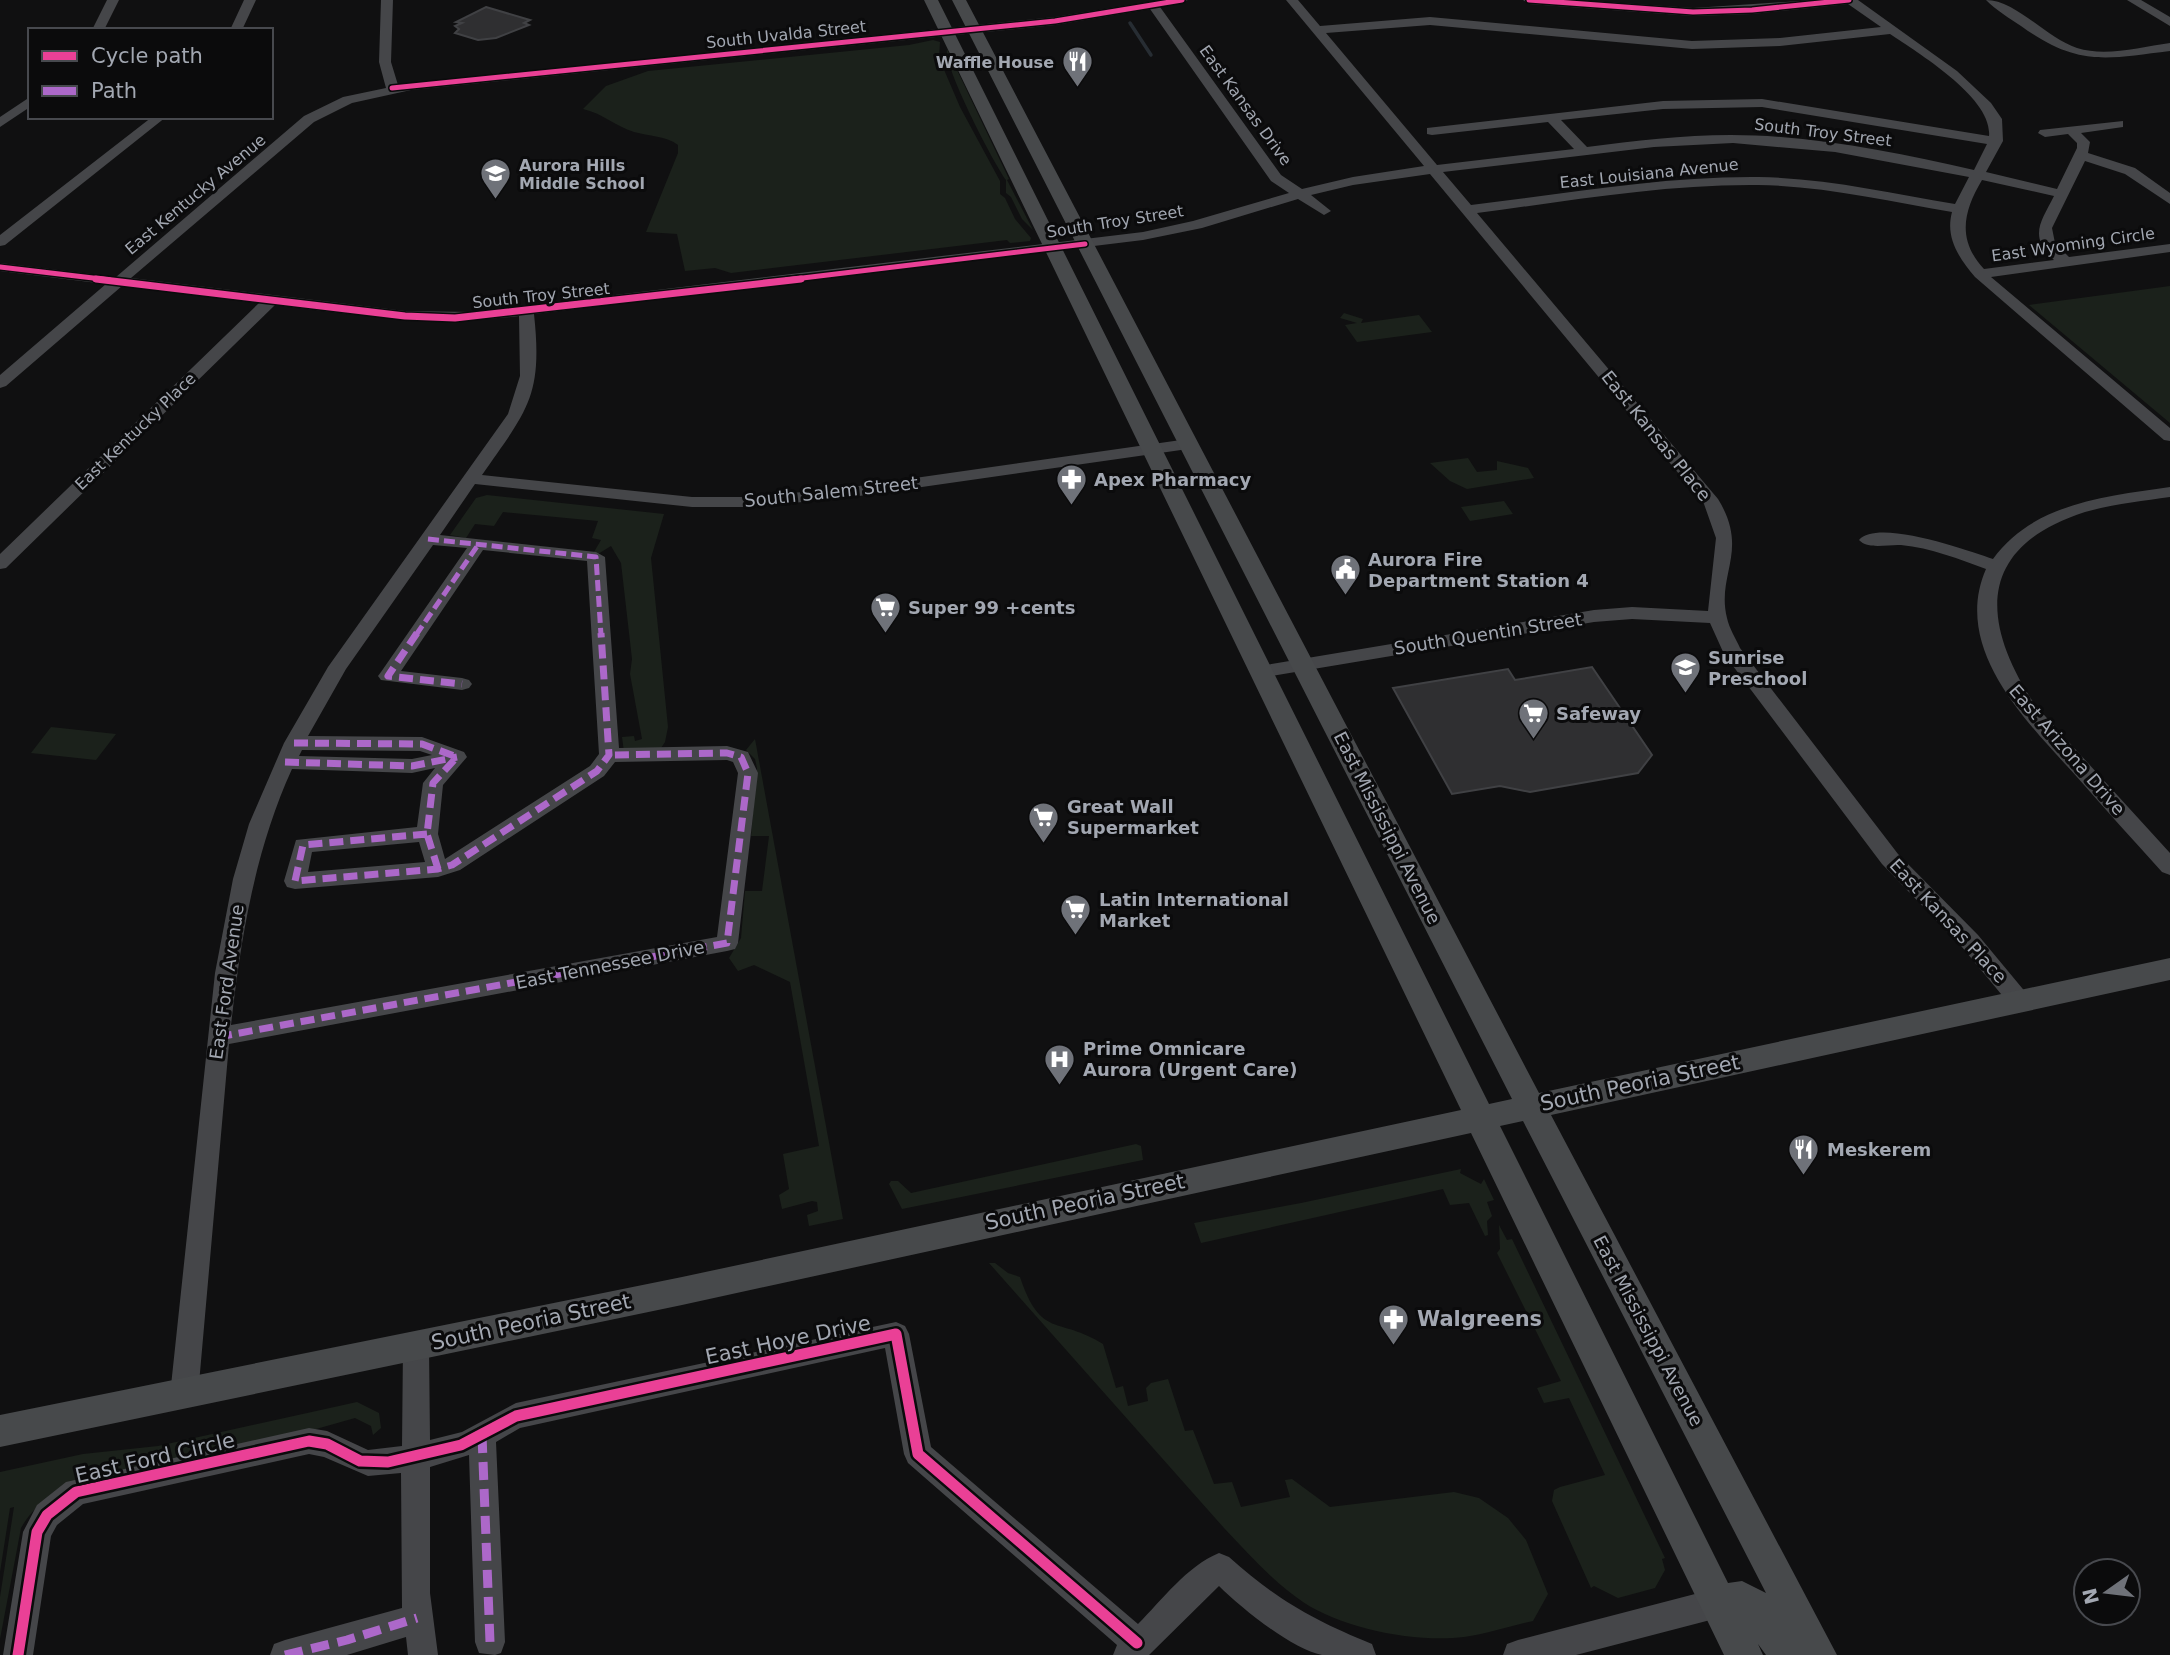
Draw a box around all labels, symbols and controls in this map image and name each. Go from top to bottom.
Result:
street label: South Uvalda Street [705,17,867,52]
legend [28,28,273,119]
street label: East Kansas Drive [1196,41,1296,169]
text: Cycle path [91,44,203,68]
restaurant icon: Waffle House [1060,45,1094,89]
place label: Waffle House [936,53,1054,72]
text: Path [91,79,137,103]
street label: South Troy Street [1753,115,1893,150]
street label: East Kentucky Avenue [121,130,269,259]
street label: East Louisiana Avenue [1559,155,1739,192]
place label: Aurora Hills Middle School [519,156,645,193]
school or university icon: Aurora Hills Middle School [479,157,513,201]
street label: South Troy Street [1045,201,1185,242]
street label: East Wyoming Circle [1990,224,2156,265]
street label: South Troy Street [471,279,611,312]
street label: East Kansas Place [1597,366,1715,505]
street label: East Kentucky Place [71,369,200,494]
pharmacy icon: Apex Pharmacy [1054,463,1088,507]
place label: Apex Pharmacy [1094,469,1252,490]
street label: South Salem Street [743,472,919,511]
place label: Aurora Fire Department Station 4 [1368,549,1589,591]
public building icon: Aurora Fire Department Station 4 [1328,553,1362,597]
supermarket icon: Super 99 +cents [868,591,902,635]
place label: Super 99 +cents [908,597,1075,618]
street label: South Quentin Street [1392,608,1583,659]
place label: Sunrise Preschool [1708,647,1807,689]
school or university icon: Sunrise Preschool [1668,651,1702,695]
street label: East Arizona Drive [2005,680,2130,819]
supermarket icon: Safeway [1516,697,1550,741]
place label: Safeway [1556,703,1641,724]
street label: East Mississippi Avenue [1330,728,1445,927]
place label: Great Wall Supermarket [1067,796,1199,838]
supermarket icon: Great Wall Supermarket [1027,800,1061,844]
street label: East Kansas Place [1885,854,2011,987]
place label: Latin International Market [1099,889,1289,931]
supermarket icon: Latin International Market [1059,893,1093,937]
street label: East Ford Avenue [205,903,248,1061]
street label: East Tennessee Drive [514,936,706,993]
place label: Prime Omnicare Aurora (Urgent Care) [1083,1038,1297,1080]
hospital icon: Prime Omnicare Aurora (Urgent Care) [1043,1042,1077,1086]
street label: South Peoria Street [1538,1050,1742,1116]
restaurant icon: Meskerem [1787,1133,1821,1177]
place label: Meskerem [1827,1139,1931,1160]
street label: South Peoria Street [983,1169,1187,1235]
street label: East Mississippi Avenue [1589,1232,1708,1430]
street label: South Peoria Street [429,1289,633,1355]
pharmacy icon: Walgreens [1377,1302,1411,1346]
place label: Walgreens [1417,1307,1542,1331]
street label: East Hoye Drive [703,1311,873,1369]
street label: East Ford Circle [73,1428,237,1488]
north arrow [2072,1557,2142,1627]
text: N [2078,1586,2103,1606]

